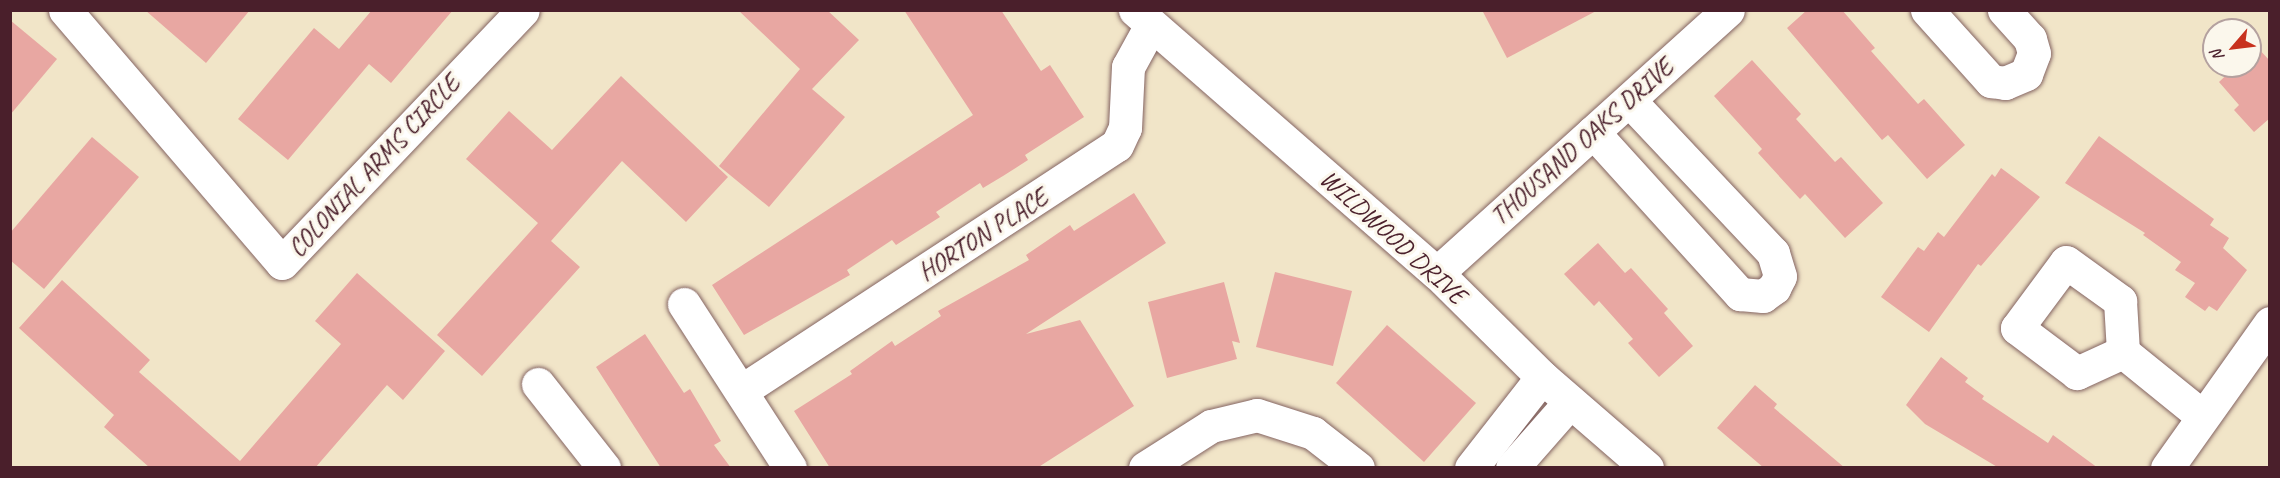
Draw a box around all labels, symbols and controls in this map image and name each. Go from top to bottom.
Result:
north arrow [2202,18,2262,78]
text: N [2207,46,2229,65]
street label: THOUSAND OAKS DRIVE [1484,51,1680,233]
street label: COLONIAL ARMS CIRCLE [281,68,467,264]
street label: WILDWOOD DRIVE [1314,163,1472,311]
street label: HORTON PLACE [912,181,1054,289]

